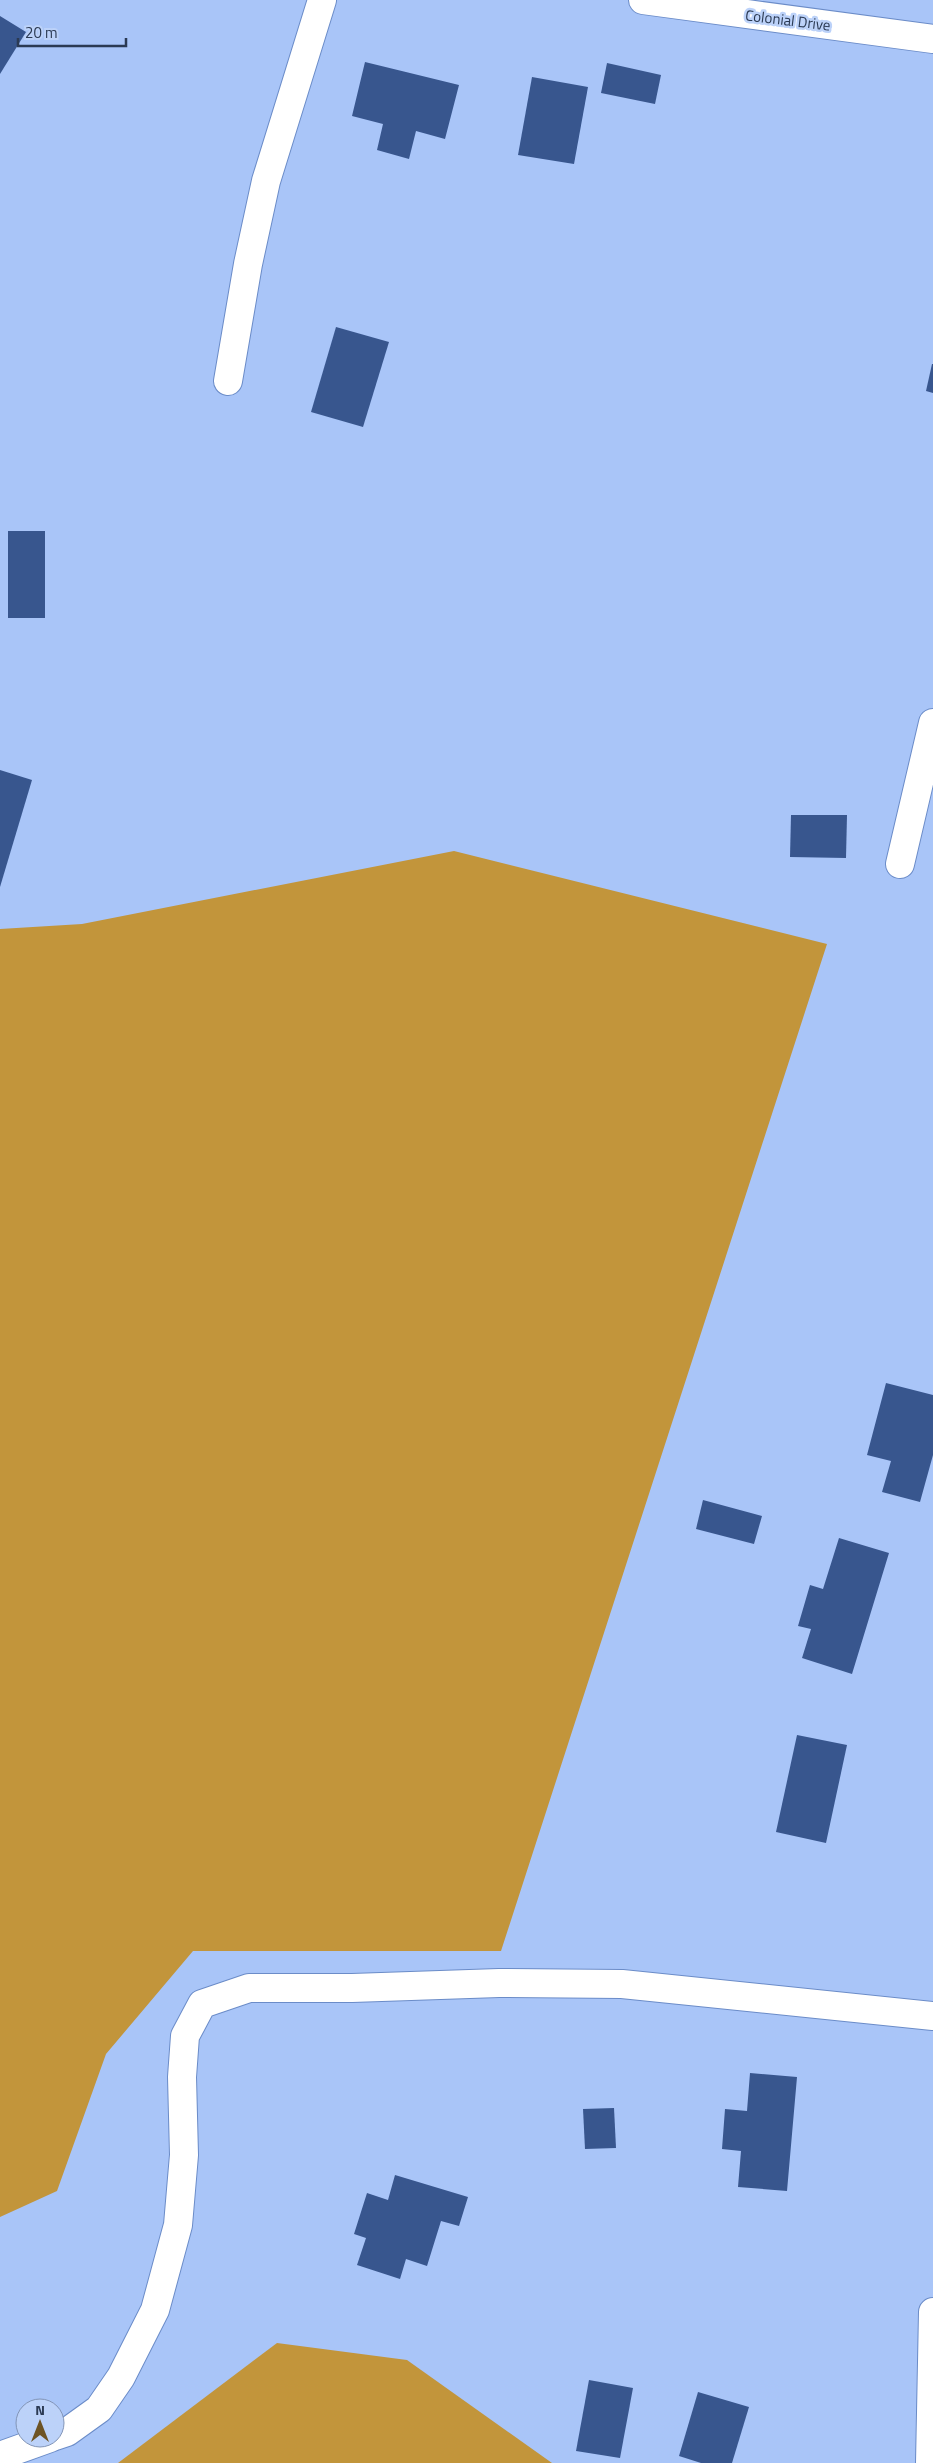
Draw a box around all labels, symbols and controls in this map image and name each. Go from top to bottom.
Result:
street label: Colonial Drive [744,3,832,37]
scale bar [18,15,125,47]
text: 20 m [25,21,58,44]
north arrow [15,2398,65,2448]
text: N [35,2399,45,2420]

